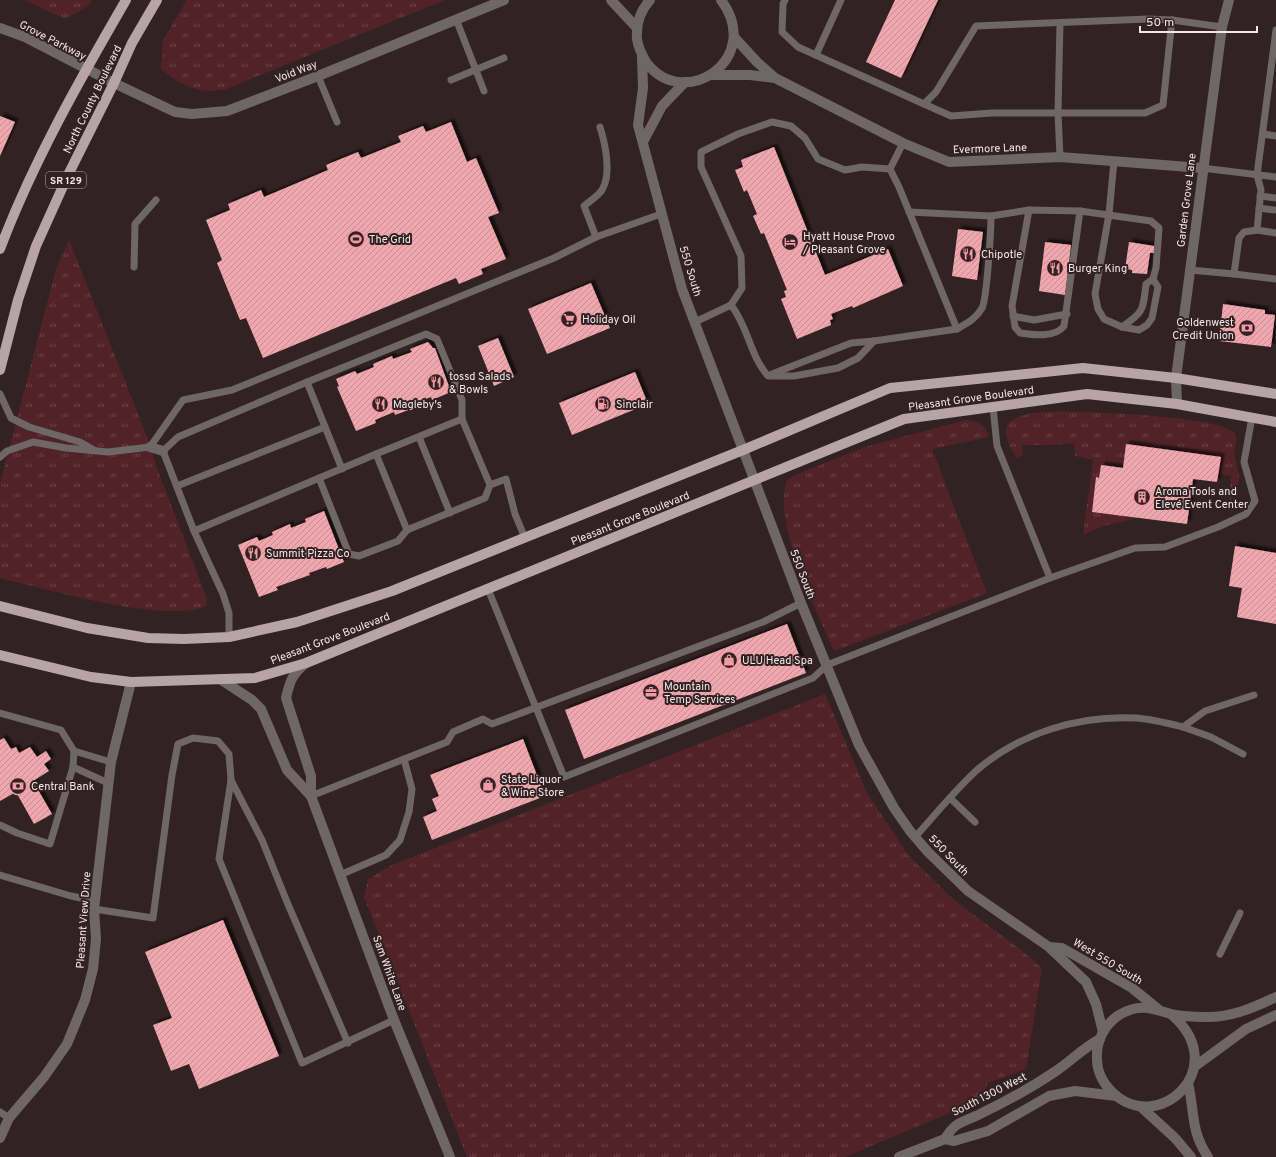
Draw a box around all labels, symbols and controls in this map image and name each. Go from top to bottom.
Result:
scale bar [1140,8,1257,34]
text: 50 m [1146,15,1174,31]
street label: Grove Parkway [17,18,89,64]
street label: North County Boulevard [61,43,125,156]
street label: Void Way [273,57,320,86]
street label: Evermore Lane [953,141,1027,157]
street label: Garden Grove Lane [1174,152,1200,248]
road number: SR 129 [46,172,86,188]
sports icon: The Grid [346,229,366,249]
place label: Hyatt House Provo / Pleasant Grove [802,230,895,257]
hotel icon: Hyatt House Provo / Pleasant Grove [780,232,800,252]
place label: The Grid [369,233,411,247]
street label: 550 South [676,244,704,298]
restaurant icon: Chipotle [958,244,978,264]
place label: Chipotle [981,248,1022,262]
restaurant icon: Burger King [1045,258,1065,278]
place label: Burger King [1068,262,1127,276]
supermarket icon: Holiday Oil [559,309,579,329]
place label: Holiday Oil [582,313,636,327]
place label: Goldenwest Credit Union [1172,316,1234,343]
bank icon: Goldenwest Credit Union [1237,318,1257,338]
place label: tossd Salads & Bowls [449,370,511,397]
restaurant icon: tossd Salads & Bowls [426,372,446,392]
street label: Pleasant Grove Boulevard [907,383,1035,415]
restaurant icon: Magleby's [370,394,390,414]
fuel station icon: Sinclair [593,394,613,414]
place label: Magleby's [393,398,442,412]
place label: Sinclair [616,398,654,412]
place label: Aroma Tools and Elevé Event Center [1155,485,1249,512]
building icon: Aroma Tools and Elevé Event Center [1132,487,1152,507]
street label: Pleasant Grove Boulevard [569,489,692,549]
restaurant icon: Summit Pizza Co [243,543,263,563]
place label: Summit Pizza Co [266,547,350,561]
street label: 550 South [786,548,818,601]
street label: Pleasant Grove Boulevard [269,610,392,668]
shop icon: ULU Head Spa [719,650,739,670]
place label: ULU Head Spa [742,654,813,668]
place label: Mountain Temp Services [664,680,736,707]
office icon: Mountain Temp Services [641,682,661,702]
place label: State Liquor & Wine Store [501,773,564,800]
shop icon: State Liquor & Wine Store [478,775,498,795]
bank icon: Central Bank [8,776,28,796]
place label: Central Bank [31,780,95,794]
street label: 550 South [925,832,971,879]
street label: Pleasant View Drive [74,871,94,969]
street label: Sam White Lane [369,934,409,1013]
street label: West 550 South [1070,936,1145,988]
street label: South 1300 West [950,1070,1029,1120]

